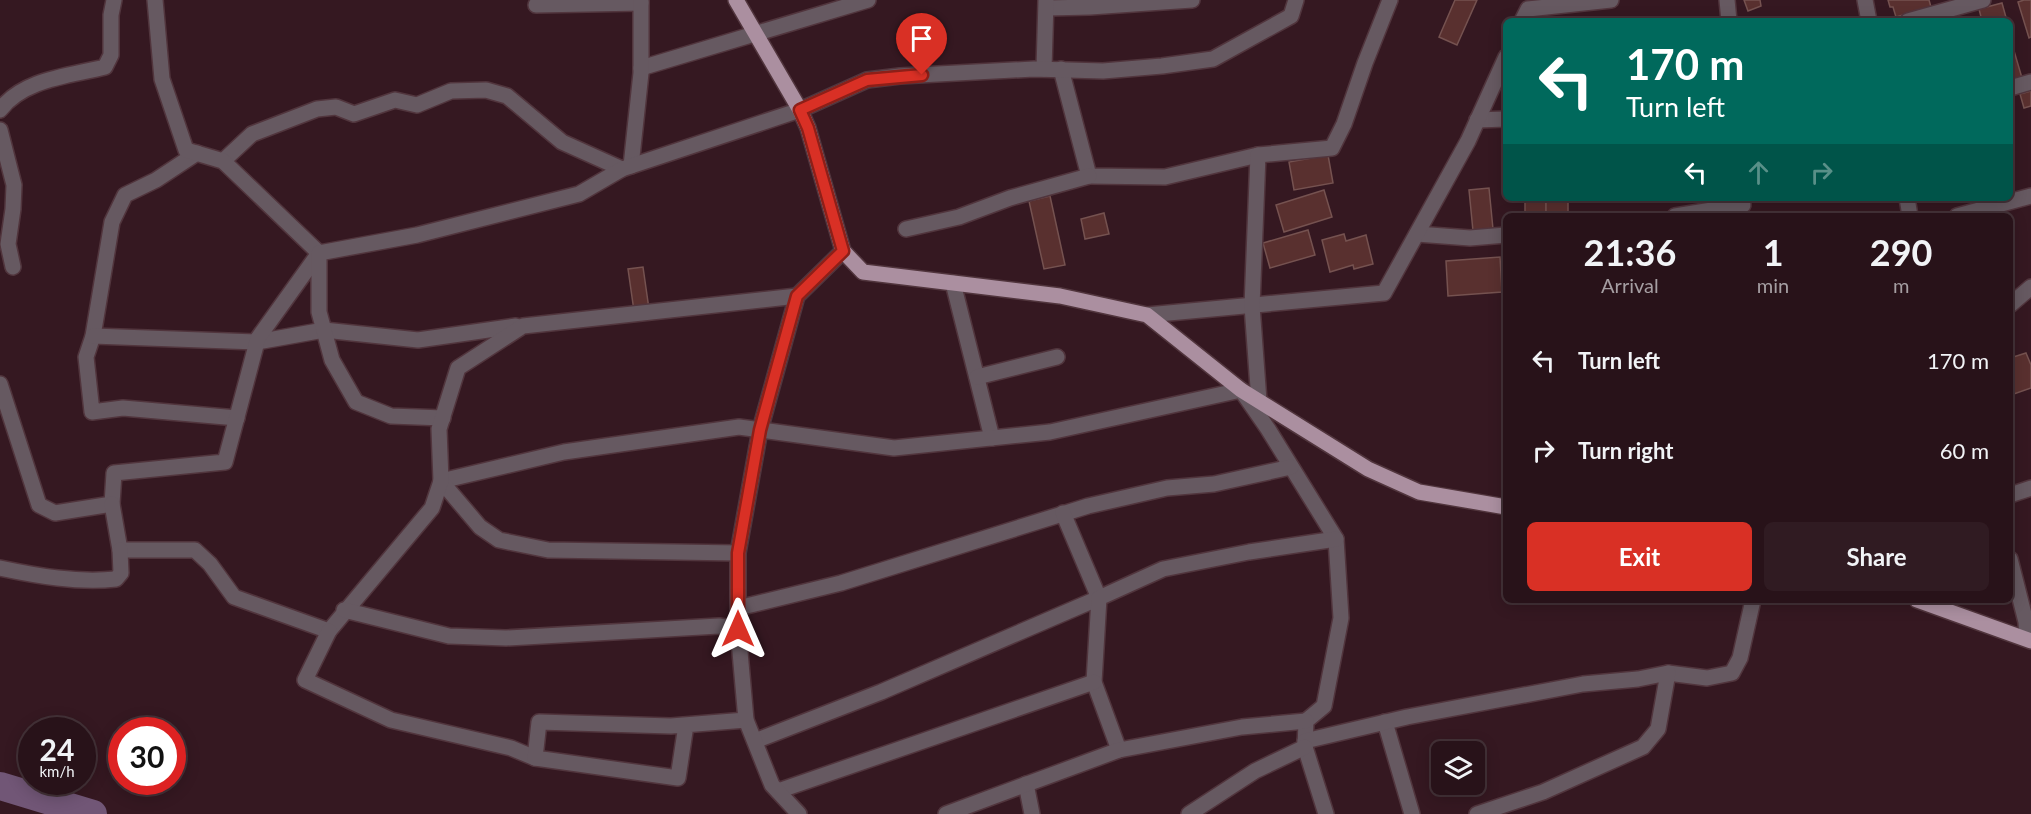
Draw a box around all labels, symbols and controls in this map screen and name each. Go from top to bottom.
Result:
pin [896,13,947,75]
icon: arrive [905,22,938,55]
text: 170 m [1626,39,1744,89]
icon: left [1527,42,1605,120]
text: Turn left [1626,90,1725,123]
icon: left [1679,156,1712,189]
icon: ahead [1742,156,1775,189]
icon: right [1805,156,1838,189]
text: 21:36 [1584,230,1676,274]
text: 1 [1763,230,1784,274]
text: 290 [1870,230,1932,274]
text: Arrival [1601,273,1659,297]
text: min [1757,273,1789,297]
text: m [1893,273,1909,297]
icon: left [1527,344,1560,377]
text: Turn left [1578,347,1660,374]
text: 170 m [1927,347,1989,374]
icon: right [1527,434,1560,467]
text: Turn right [1578,437,1673,464]
text: 60 m [1940,437,1989,464]
button: Exit [1527,522,1752,591]
button: Share [1764,522,1989,591]
position arrow [706,597,770,661]
speed limit sign: 30 [108,717,186,795]
text: 24 [40,731,74,767]
map controls [1431,741,1485,795]
button: layers [1431,741,1485,795]
text: km/h [39,762,75,780]

